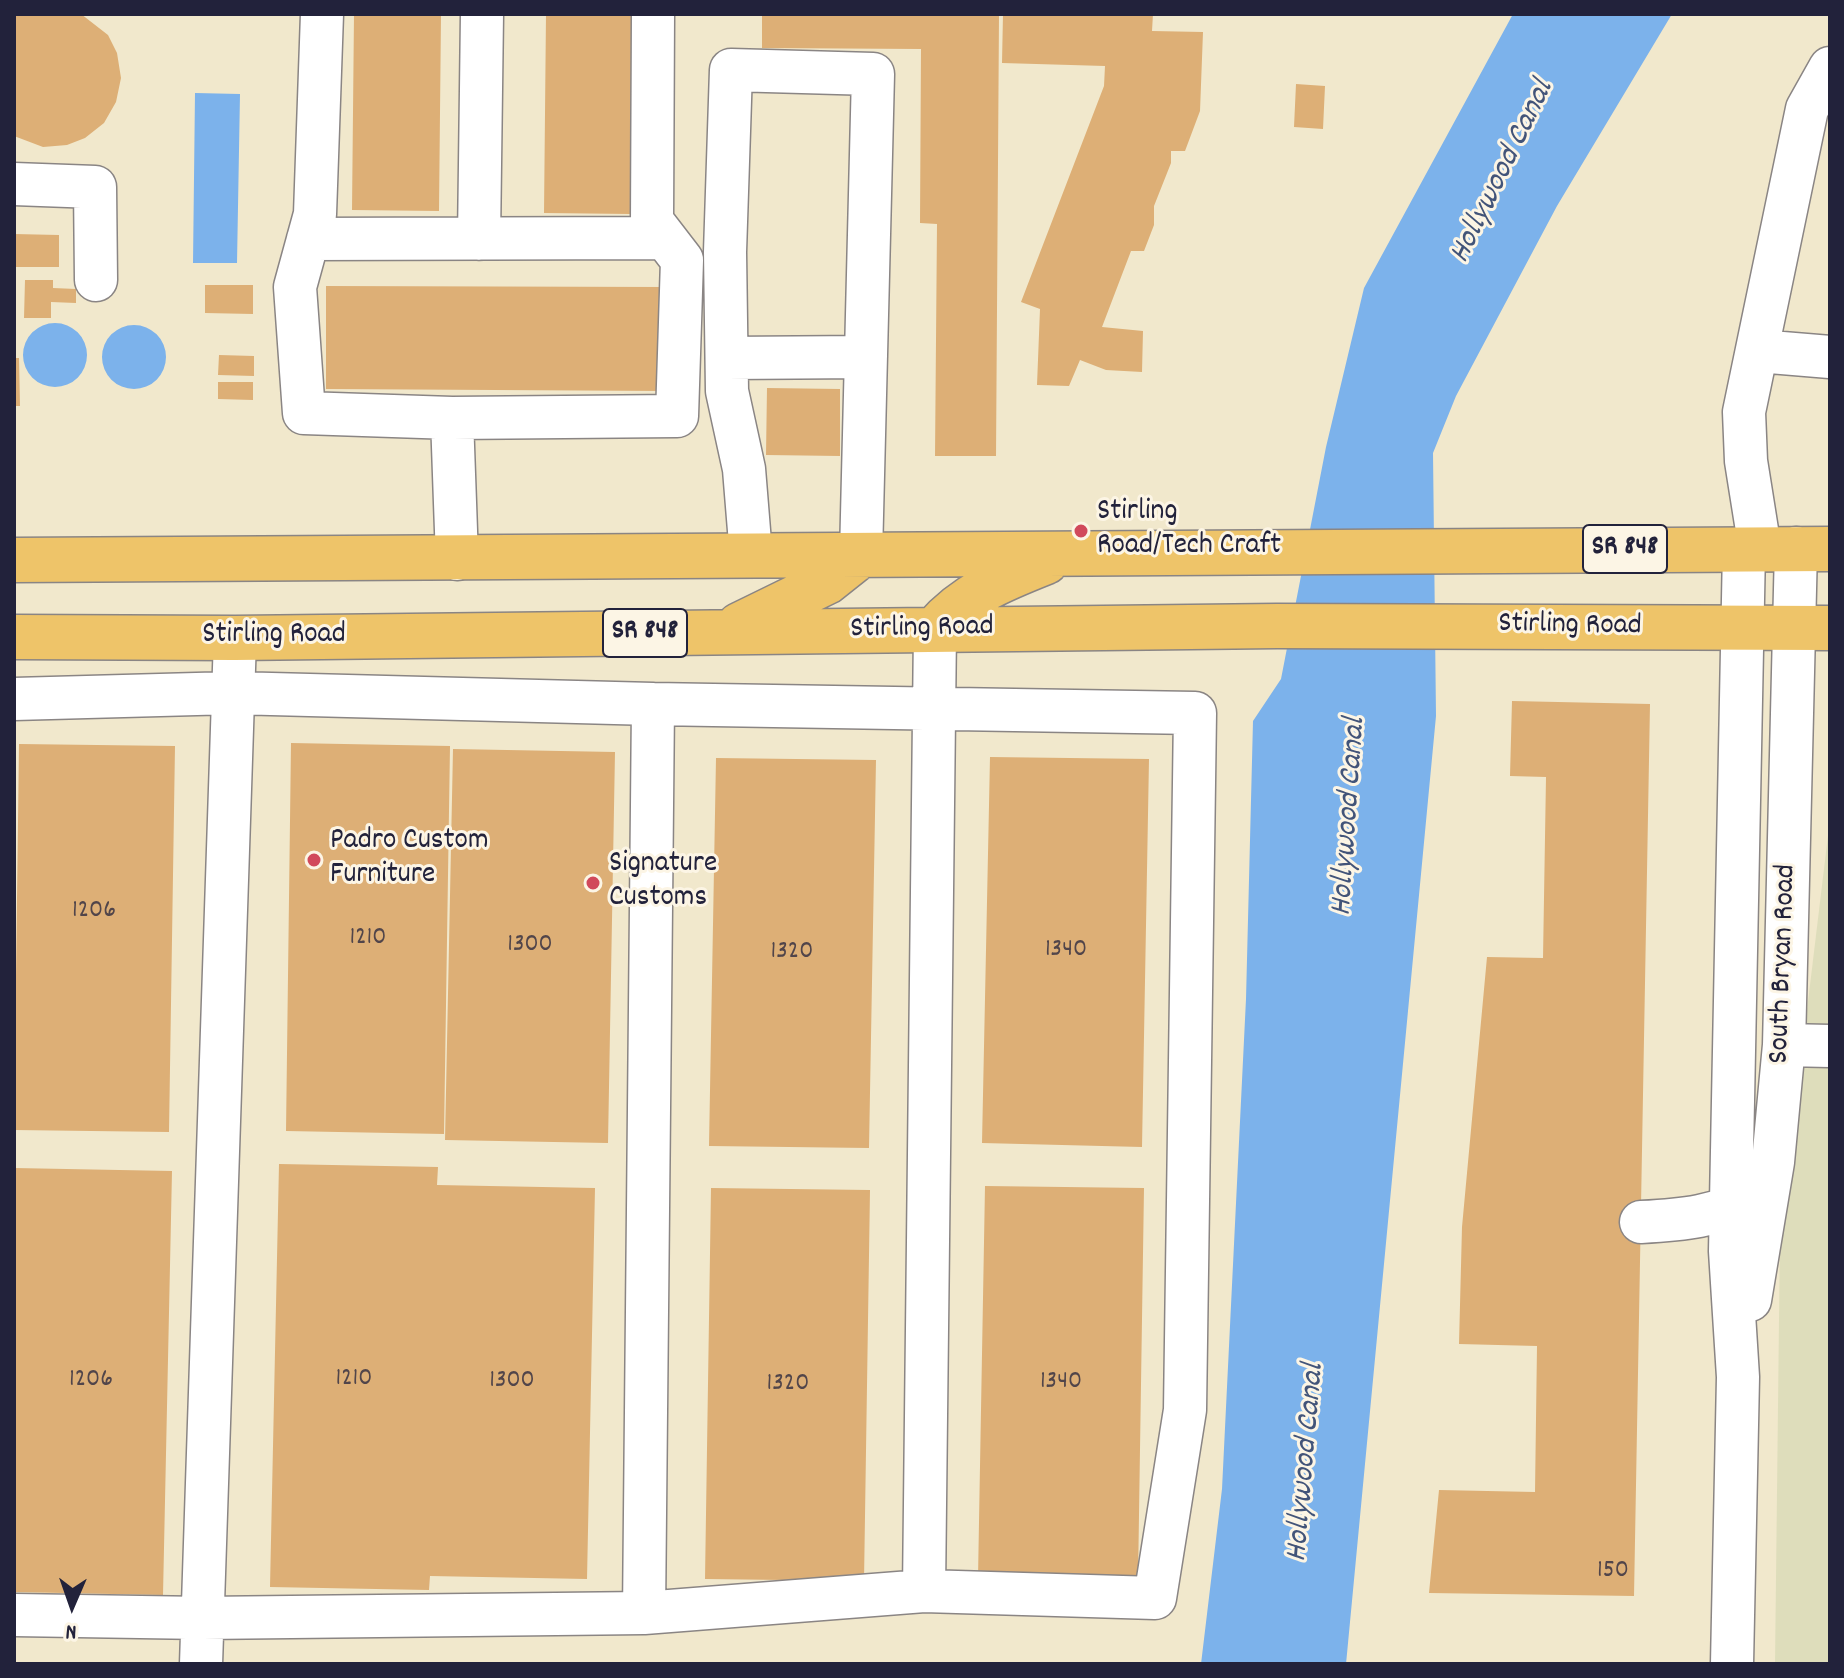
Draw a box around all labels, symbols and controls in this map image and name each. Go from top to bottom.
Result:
water label: Hollywood Canal [1443,75,1565,271]
place label: Stirling Road/Tech Craft [1097,496,1281,566]
marker: Stirling Road/Tech Craft [1072,522,1090,540]
road number: SR 848 [1583,525,1667,573]
street label: Stirling Road [1498,608,1642,646]
road number: SR 848 [603,609,687,657]
street label: Stirling Road [850,611,994,649]
street label: Stirling Road [202,619,346,655]
water label: Hollywood Canal [1325,717,1377,917]
place label: Padro Custom Furniture [330,825,489,896]
place label: Signature Customs [609,848,717,918]
marker: Padro Custom Furniture [305,851,323,869]
street label: South Bryan Road [1764,864,1806,1064]
marker: Signature Customs [584,874,602,892]
house number: 1206 [72,896,116,928]
house number: 1210 [350,923,386,955]
house number: 1300 [507,930,553,962]
house number: 1340 [1045,935,1087,967]
house number: 1320 [771,937,813,969]
water label: Hollywood Canal [1280,1362,1336,1564]
house number: 1210 [336,1364,372,1396]
house number: 1206 [69,1365,113,1397]
house number: 1300 [489,1366,535,1398]
house number: 1340 [1040,1367,1082,1399]
house number: 1320 [767,1369,809,1401]
house number: 150 [1597,1556,1629,1588]
north arrow [32,1566,112,1646]
text: N [65,1615,77,1646]

